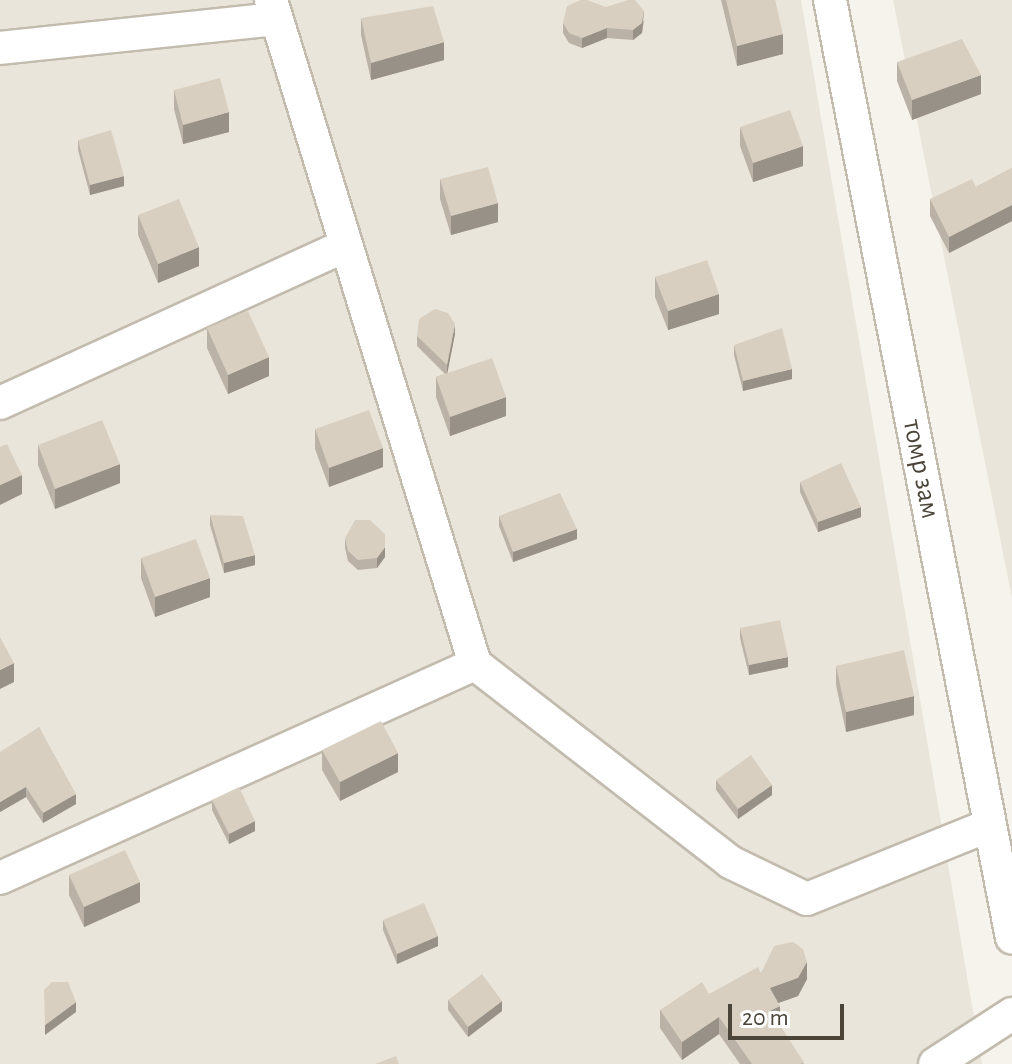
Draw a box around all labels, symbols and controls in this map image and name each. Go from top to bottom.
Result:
street label: томр зам [895,417,947,521]
scale bar [732,988,848,1038]
text: 20 m [742,1006,789,1030]

